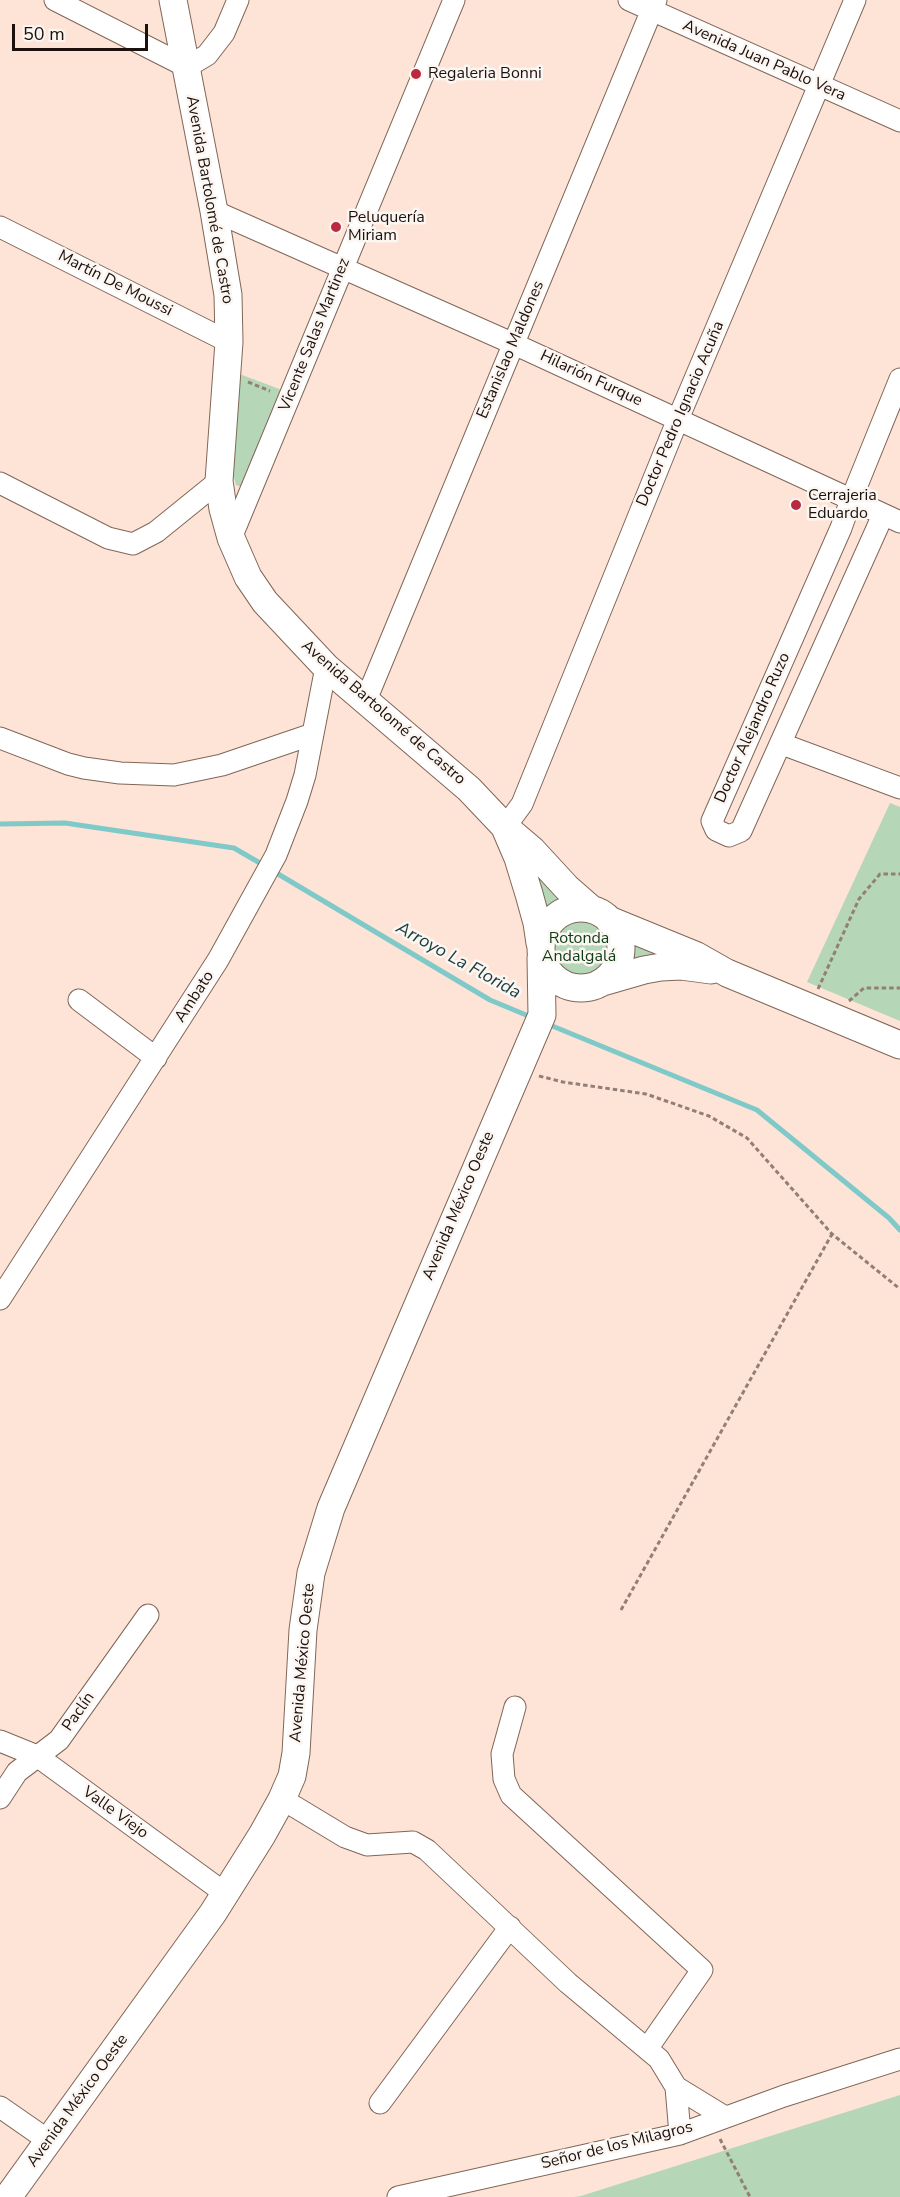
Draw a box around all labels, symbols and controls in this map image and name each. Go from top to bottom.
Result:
scale bar [15,12,152,50]
street label: Avenida Juan Pablo Vera [680,16,848,106]
text: 50 m [23,22,65,46]
place label: Regaleria Bonni [428,64,542,84]
marker: Regaleria Bonni [409,67,423,81]
street label: Avenida Bartolomé de Castro [181,94,237,306]
place label: Peluquería Miriam [348,208,425,246]
marker: Peluquería Miriam [329,220,343,234]
street label: Martín De Moussi [55,247,175,321]
street label: Vicente Salas Martinez [275,256,355,414]
street label: Estanislao Maldones [473,278,549,422]
street label: Doctor Pedro Ignacio Acuña [633,318,729,510]
street label: Hilarión Furque [537,347,645,411]
place label: Cerrajeria Eduardo [808,486,877,524]
marker: Cerrajeria Eduardo [789,498,803,512]
street label: Avenida Bartolomé de Castro [297,637,469,789]
street label: Doctor Alejandro Ruzo [711,650,795,806]
water label: Arroyo La Florida [392,918,524,1004]
park label: Rotonda Andalgalá [542,929,616,967]
street label: Ambato [171,968,219,1026]
street label: Avenida México Oeste [419,1129,499,1283]
street label: Avenida México Oeste [286,1583,320,1743]
street label: Paclín [59,1689,99,1735]
street label: Valle Viejo [78,1783,152,1843]
street label: Avenida México Oeste [23,2031,133,2171]
street label: Señor de los Milagros [539,2118,695,2174]

